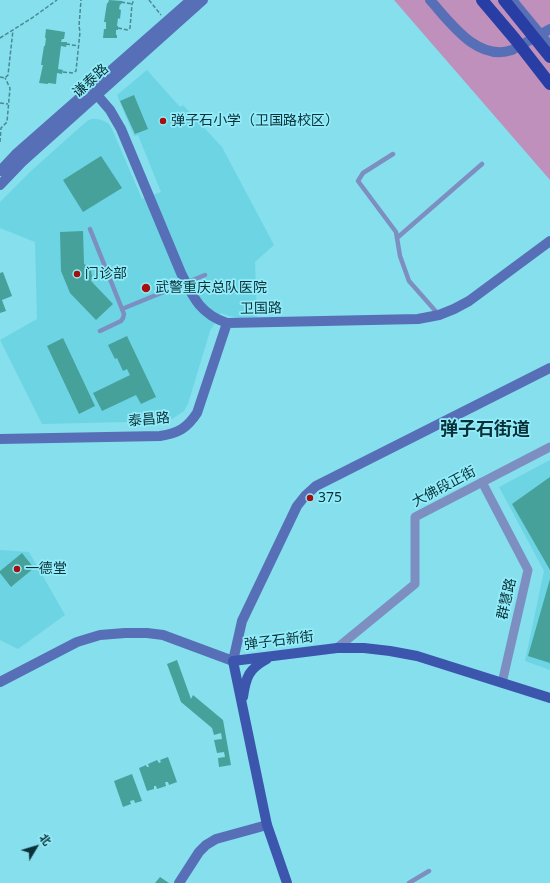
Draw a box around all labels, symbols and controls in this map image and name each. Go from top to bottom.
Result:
street label: 谦泰路 [70,61,112,101]
place label: 弹子石小学（卫国路校区） [171,113,339,129]
marker: 弹子石小学（卫国路校区） [158,116,168,126]
place label: 门诊部 [85,266,127,282]
marker: 门诊部 [72,269,82,279]
place label: 武警重庆总队医院 [155,280,267,296]
marker: 武警重庆总队医院 [140,282,152,294]
street label: 卫国路 [240,300,282,318]
street label: 泰昌路 [127,410,171,430]
district label: 弹子石街道 [440,419,530,441]
street label: 大佛段正街 [409,463,479,511]
place label: 375 [318,490,342,506]
marker: 375 [305,493,315,503]
place label: 一德堂 [25,561,67,577]
marker: 一德堂 [12,564,22,574]
street label: 群慧路 [494,577,520,621]
street label: 弹子石新街 [243,628,315,654]
north arrow [16,827,56,867]
text: 北 [37,830,55,848]

